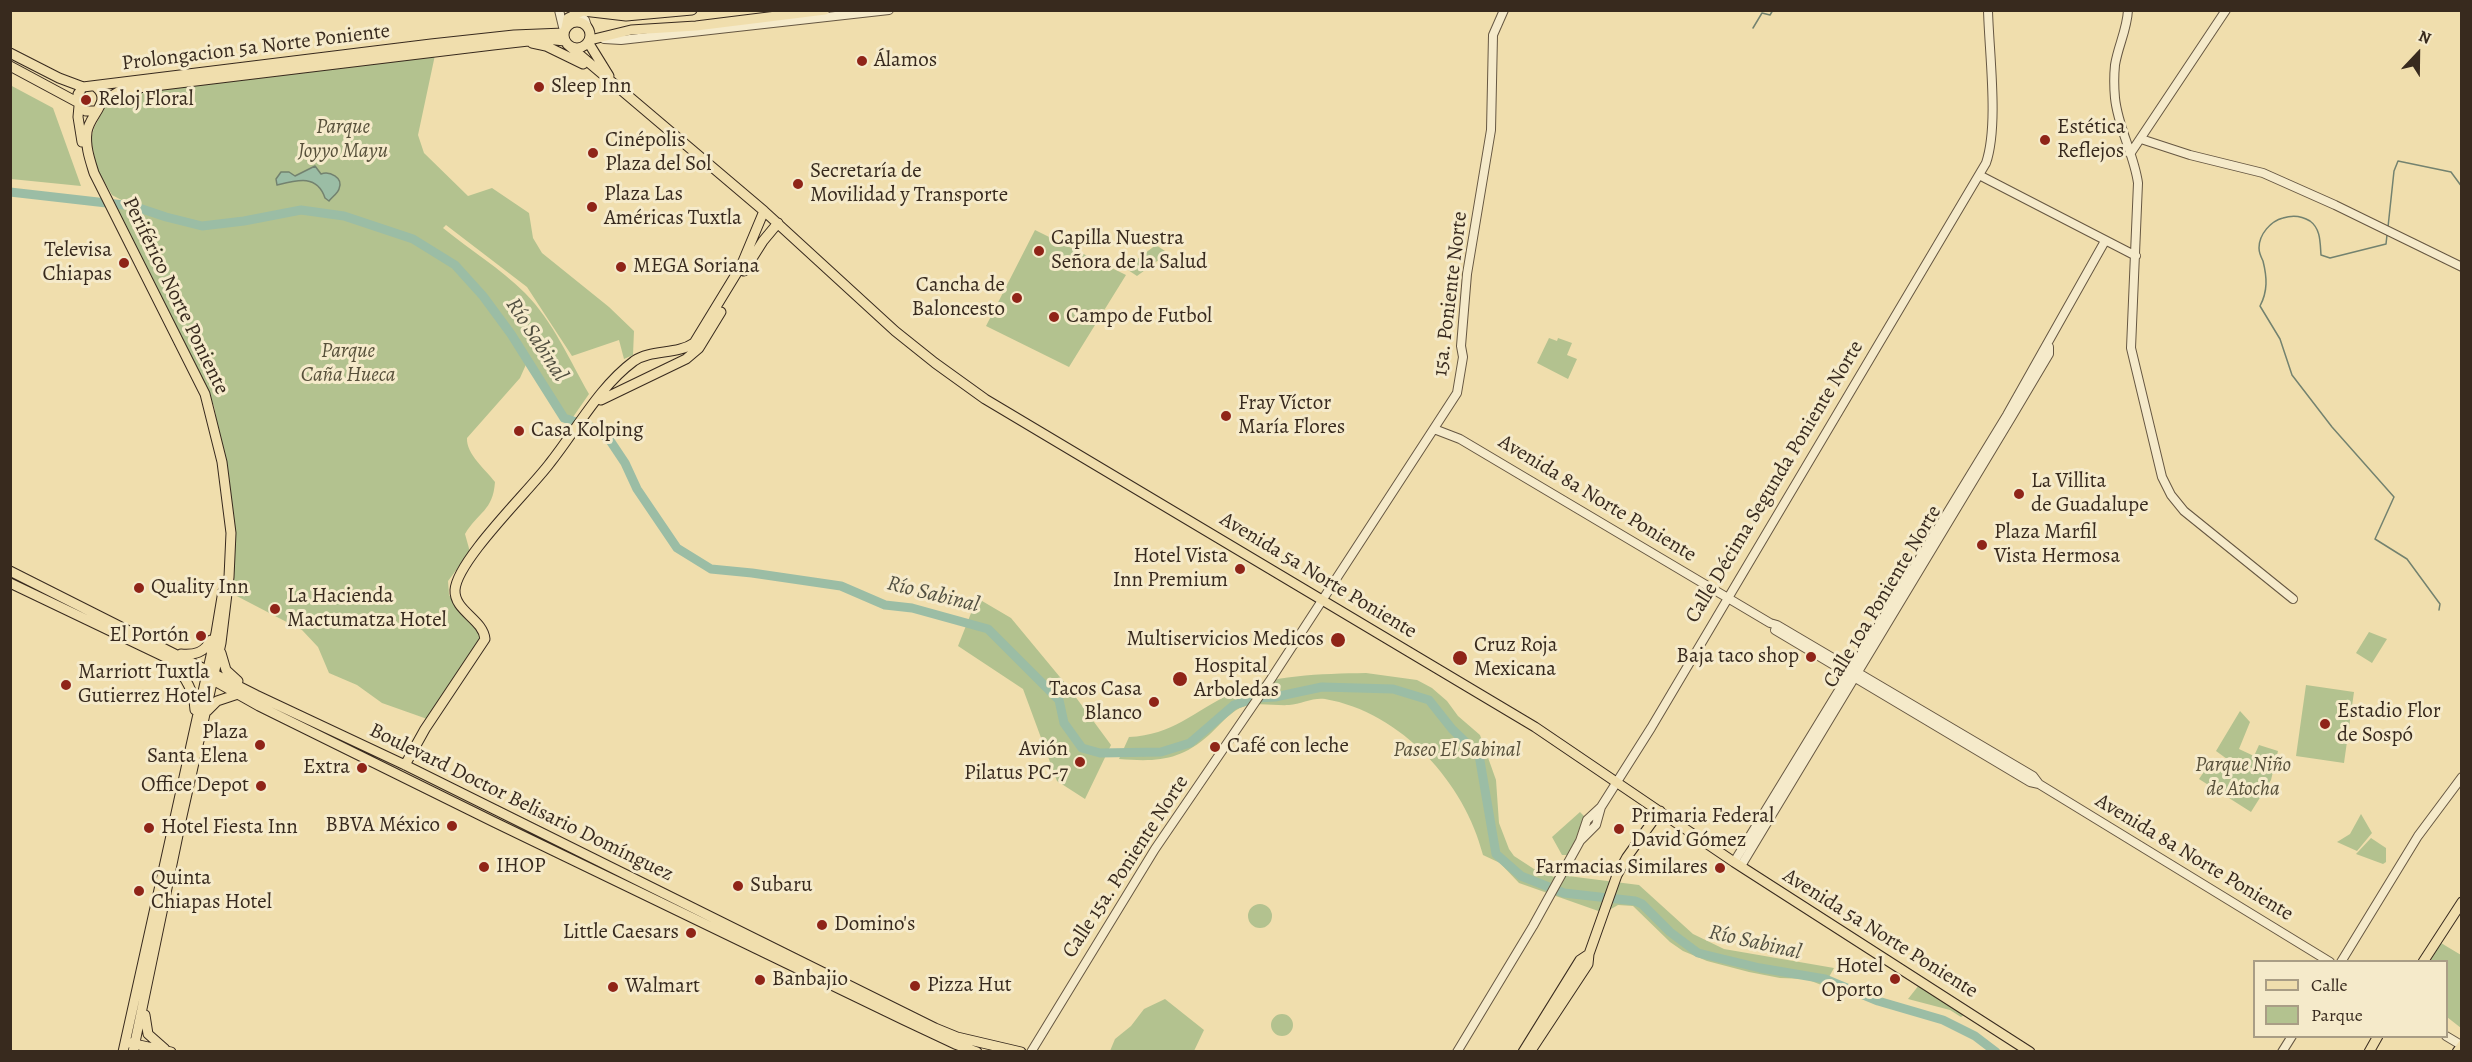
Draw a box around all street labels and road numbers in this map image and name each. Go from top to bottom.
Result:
street label: Prolongacion 5a Norte Poniente [120,19,392,77]
street label: Periférico Norte Poniente [116,193,234,399]
street label: 15a. Poniente Norte [1428,210,1474,378]
street label: Calle Décima Segunda Poniente Norte [1680,336,1870,628]
street label: Avenida 8a Norte Poniente [1493,430,1701,568]
street label: Calle 10a Poniente Norte [1819,501,1947,693]
street label: Avenida 5a Norte Poniente [1215,507,1421,645]
street label: Boulevard Doctor Belisario Domínguez [365,718,677,888]
street label: Calle 15a. Poniente Norte [1057,771,1195,963]
street label: Avenida 8a Norte Poniente [2090,789,2298,927]
street label: Avenida 5a Norte Poniente [1778,864,1982,1004]

